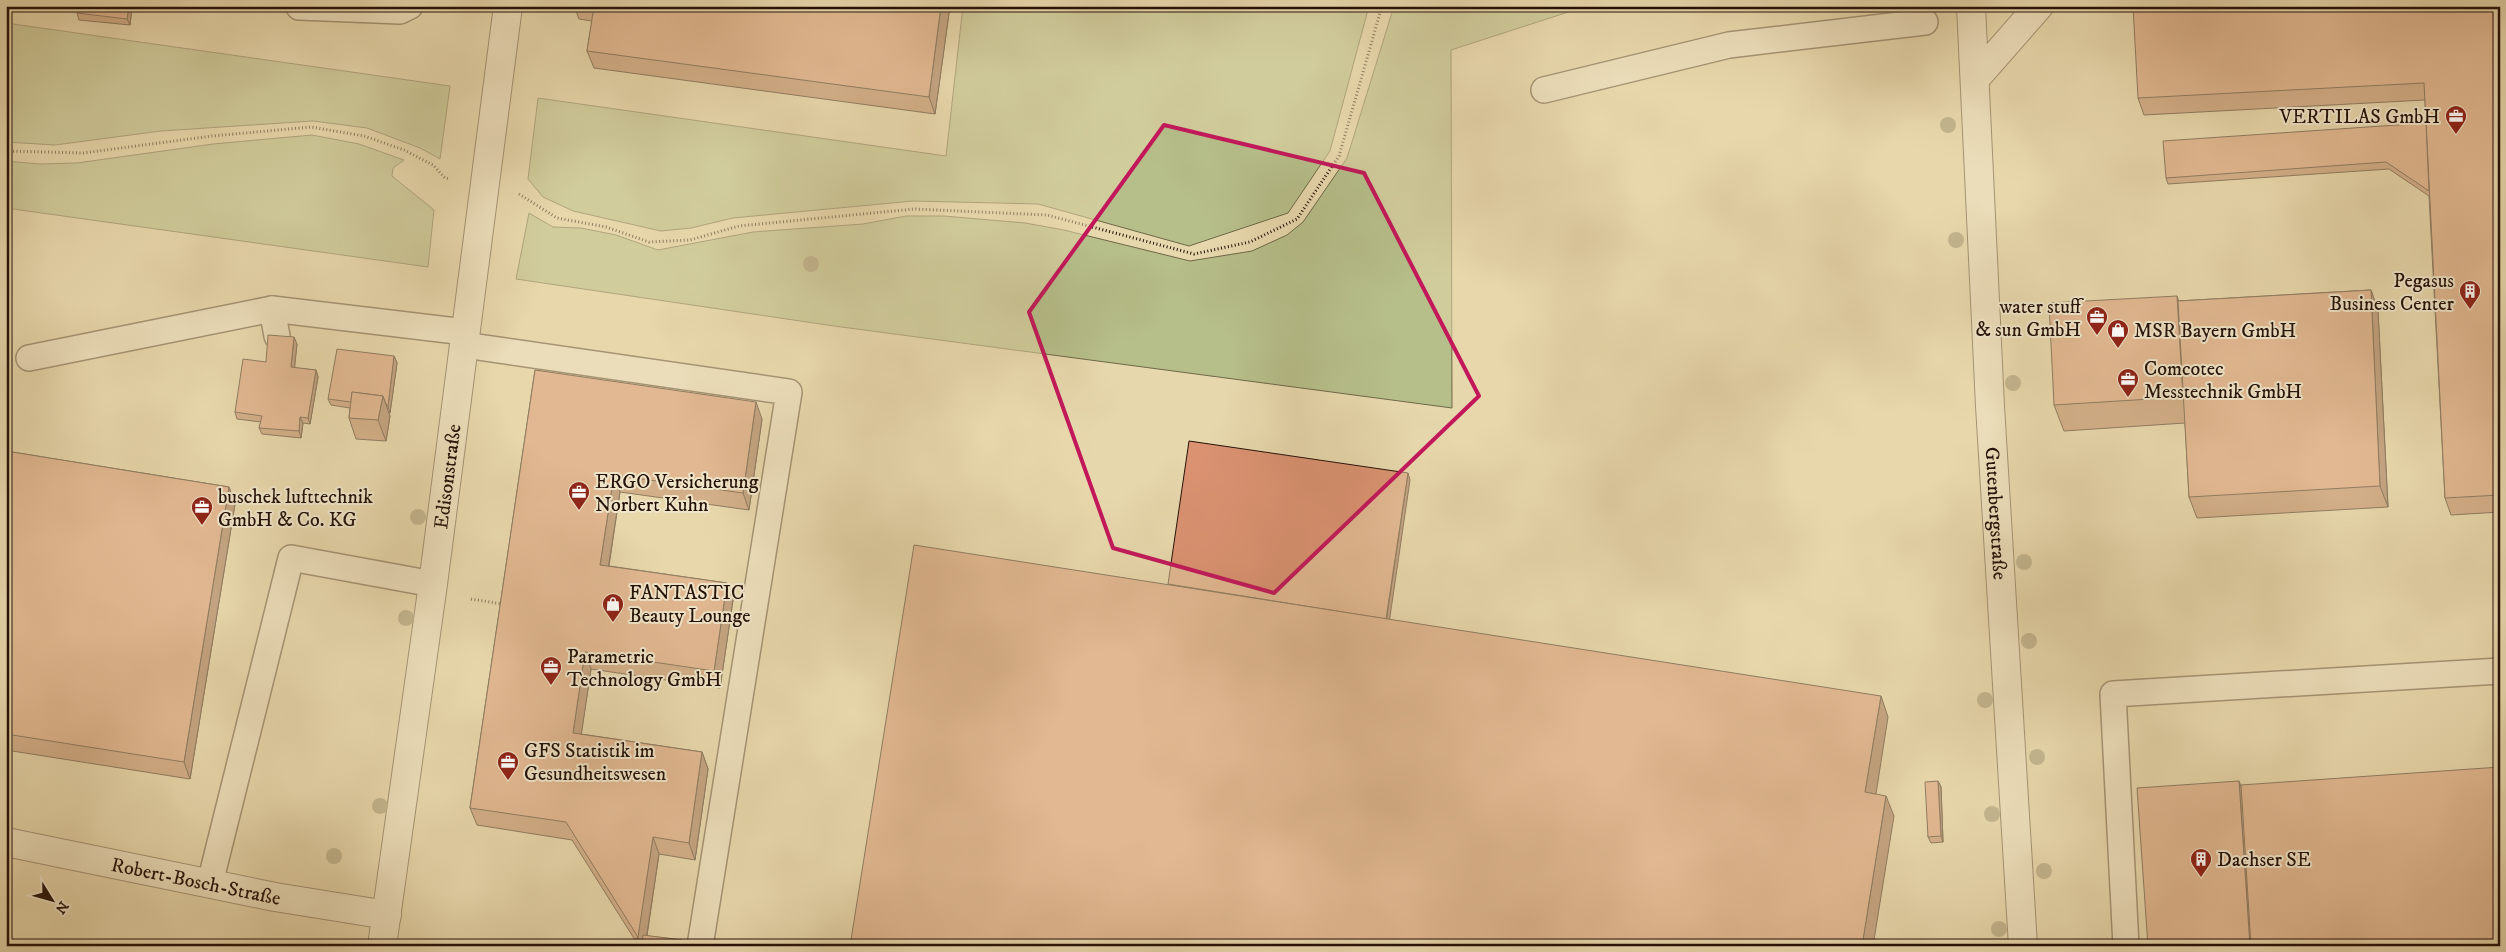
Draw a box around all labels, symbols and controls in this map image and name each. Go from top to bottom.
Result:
office icon: VERTILAS GmbH [2444,104,2468,135]
place label: VERTILAS GmbH [2278,105,2440,130]
place label: Pegasus Business Center [2329,269,2455,317]
building icon: Pegasus Business Center [2458,279,2482,310]
place label: water stuff & sun GmbH [1975,295,2085,343]
office icon: water stuff & sun GmbH [2085,305,2109,336]
shop icon: MSR Bayern GmbH [2106,318,2130,349]
place label: MSR Bayern GmbH [2134,319,2296,344]
place label: Comcotec Messtechnik GmbH [2144,357,2302,405]
office icon: Comcotec Messtechnik GmbH [2116,367,2140,398]
street label: Edisonstraße [429,423,468,531]
street label: Gutenbergstraße [1979,446,2012,581]
place label: ERGO Versicherung Norbert Kuhn [595,470,759,518]
office icon: ERGO Versicherung Norbert Kuhn [567,480,591,511]
place label: buschek lufttechnik GmbH & Co. KG [218,485,373,533]
office icon: buschek lufttechnik GmbH & Co. KG [190,495,214,526]
place label: FANTASTIC Beauty Lounge [629,581,751,629]
shop icon: FANTASTIC Beauty Lounge [601,592,625,623]
place label: Parametric Technology GmbH [567,645,722,693]
office icon: Parametric Technology GmbH [539,655,563,686]
place label: GFS Statistik im Gesundheitswesen [524,739,667,787]
office icon: GFS Statistik im Gesundheitswesen [496,750,520,781]
building icon: Dachser SE [2189,847,2213,878]
place label: Dachser SE [2217,848,2311,873]
street label: Robert-Bosch-Straße [109,853,282,912]
north arrow [28,874,78,924]
text: N [51,897,72,918]

